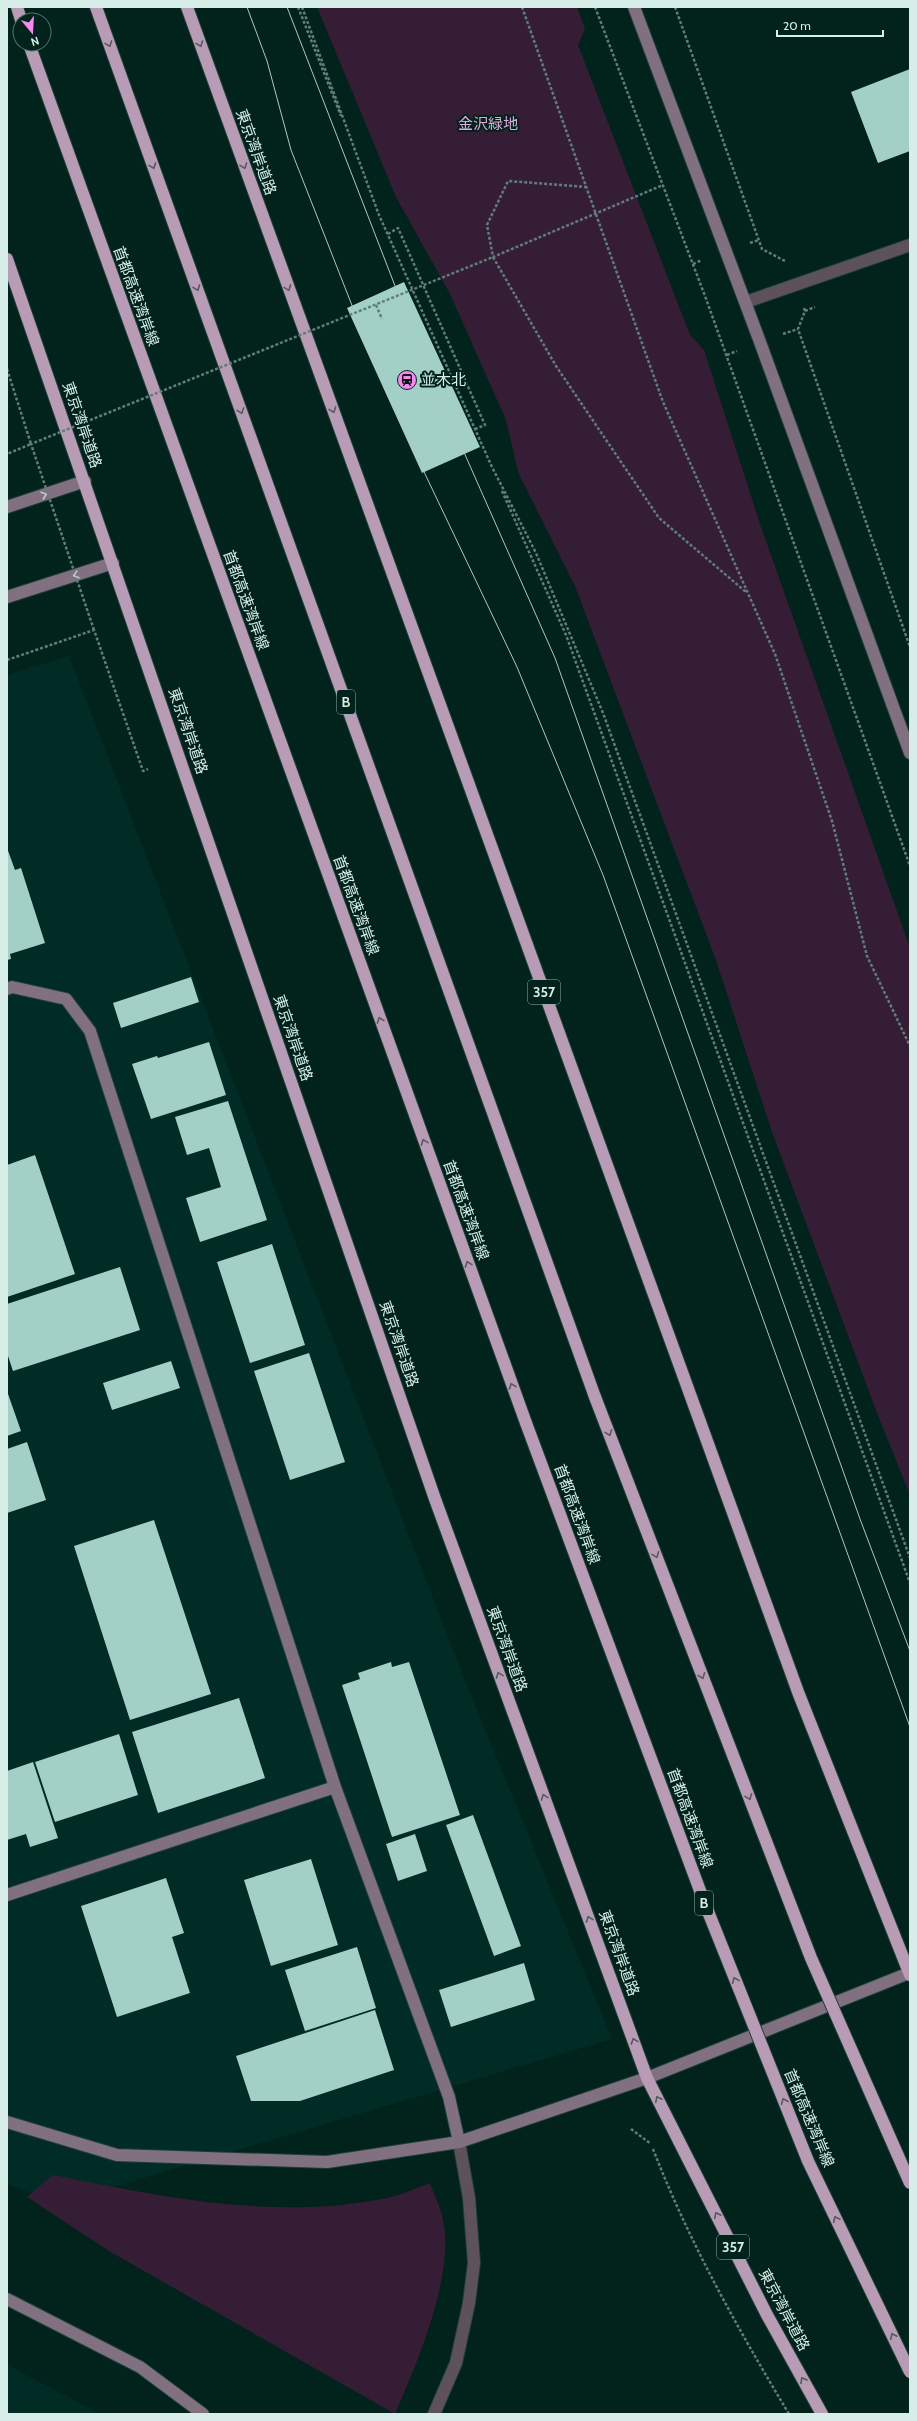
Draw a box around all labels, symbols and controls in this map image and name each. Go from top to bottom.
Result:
north arrow [12,12,52,52]
scale bar [777,12,883,38]
text: 20 m [783,18,811,33]
text: N [29,34,41,49]
one-way arrow [105,40,113,47]
one-way arrow [195,40,203,47]
street label: 東京湾岸道路 [232,107,280,197]
park label: 金沢緑地 [458,115,518,133]
one-way arrow [148,162,157,169]
one-way arrow [239,162,248,169]
street label: 首都高速湾岸線 [110,244,162,348]
one-way arrow [192,285,201,292]
one-way arrow [284,285,292,292]
station icon: 並木北 [396,369,418,391]
place label: 並木北 [421,371,466,389]
street label: 東京湾岸道路 [59,380,105,470]
one-way arrow [236,407,245,414]
one-way arrow [328,407,336,414]
one-way arrow [40,491,47,500]
street label: 首都高速湾岸線 [220,548,272,652]
one-way arrow [72,570,79,579]
street label: 東京湾岸道路 [165,686,211,776]
road number: B [337,690,355,714]
street label: 首都高速湾岸線 [330,853,382,957]
road number: 357 [528,980,560,1004]
street label: 東京湾岸道路 [270,993,316,1083]
one-way arrow [376,1016,385,1023]
one-way arrow [420,1138,429,1145]
street label: 首都高速湾岸線 [440,1158,492,1262]
one-way arrow [465,1261,473,1268]
street label: 東京湾岸道路 [376,1299,422,1389]
one-way arrow [509,1383,517,1390]
one-way arrow [605,1430,613,1437]
street label: 首都高速湾岸線 [551,1462,603,1566]
one-way arrow [651,1551,659,1558]
street label: 東京湾岸道路 [483,1604,531,1694]
one-way arrow [496,1671,504,1678]
one-way arrow [698,1672,706,1679]
street label: 首都高速湾岸線 [664,1766,716,1870]
one-way arrow [541,1793,549,1800]
one-way arrow [744,1794,752,1801]
road number: B [695,1891,713,1915]
street label: 東京湾岸道路 [595,1908,643,1998]
one-way arrow [585,1916,593,1923]
one-way arrow [732,1977,740,1984]
one-way arrow [630,2038,638,2045]
street label: 首都高速湾岸線 [780,2066,838,2170]
one-way arrow [655,2096,663,2104]
one-way arrow [780,2097,788,2104]
one-way arrow [714,2212,722,2220]
one-way arrow [833,2216,841,2224]
road number: 357 [717,2235,749,2259]
street label: 東京湾岸道路 [755,2266,813,2354]
one-way arrow [890,2333,898,2341]
one-way arrow [801,2377,808,2384]

